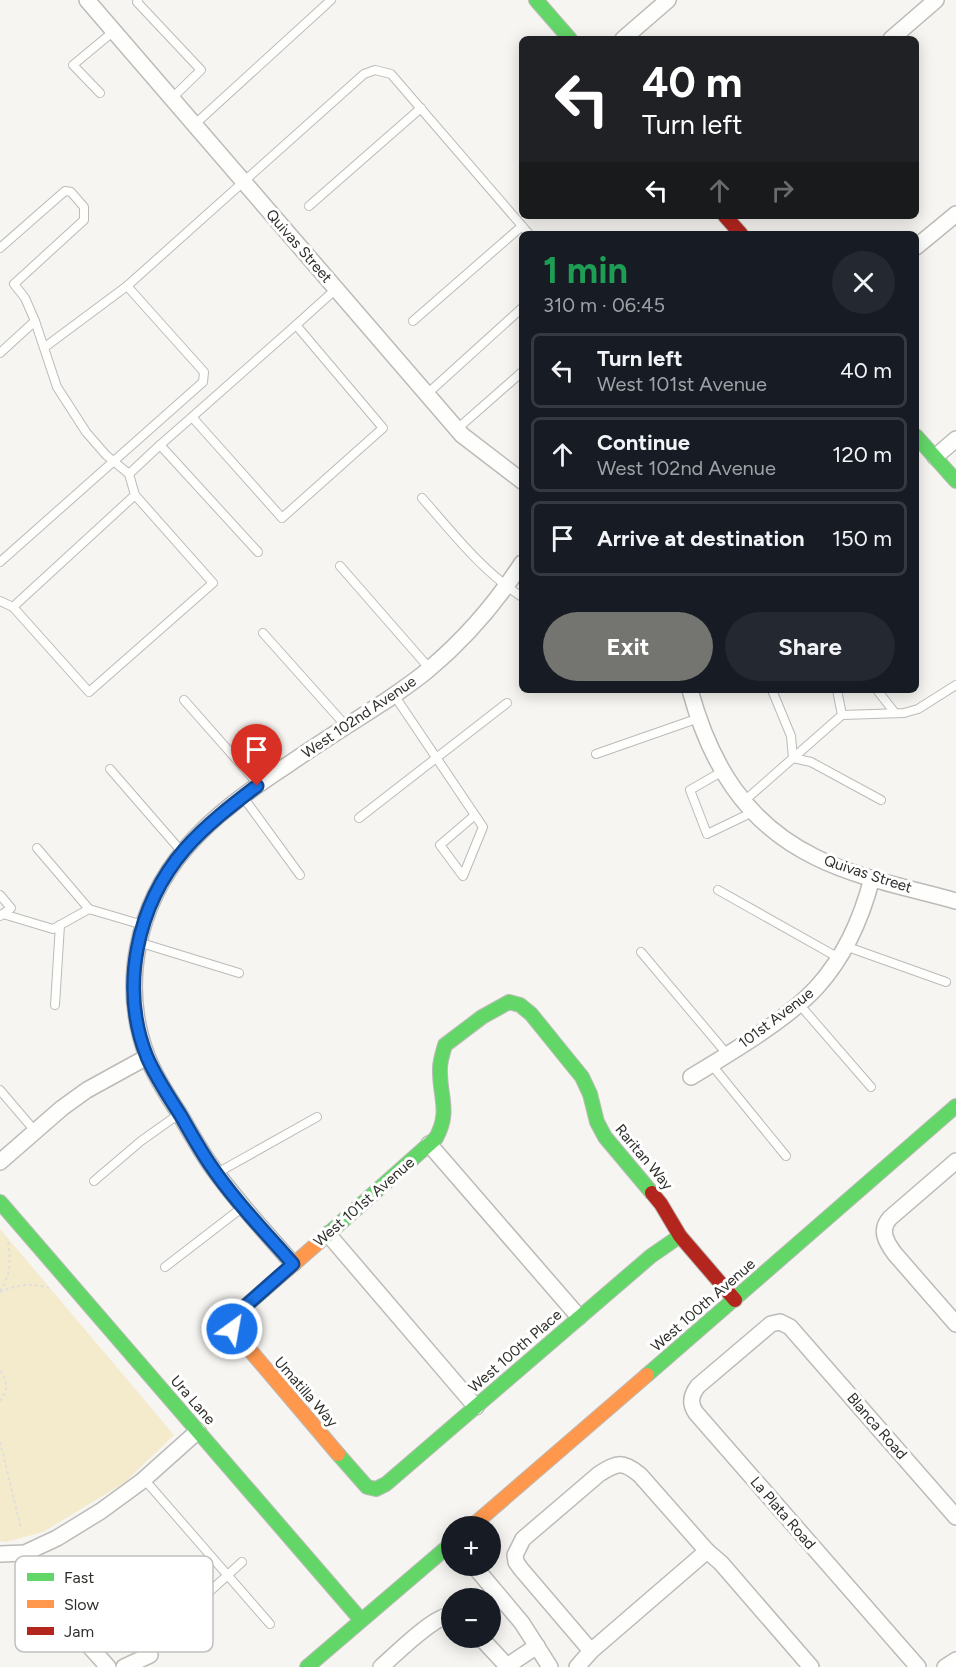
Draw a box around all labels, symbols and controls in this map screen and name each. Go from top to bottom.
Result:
text: 40 m [642,57,742,108]
icon: left [543,60,621,138]
text: Turn left [642,108,742,141]
icon: left [640,174,673,207]
icon: ahead [703,174,736,207]
icon: right [766,174,799,207]
street label: Quivas Street [262,206,336,287]
text: 1 min [543,249,628,292]
button: close [832,251,895,314]
text: 310 m · 06:45 [543,293,665,317]
text: Turn left [597,345,683,372]
icon: left [546,354,579,387]
text: 40 m [840,357,892,384]
text: West 101st Avenue [597,372,767,396]
text: Continue [597,429,690,456]
icon: ahead [546,438,579,471]
text: 120 m [832,441,892,468]
text: West 102nd Avenue [597,456,776,480]
icon: arrive [546,522,579,555]
text: Arrive at destination [597,525,805,552]
text: 150 m [832,525,892,552]
button: Exit [543,612,713,681]
button: Share [725,612,895,681]
street label: West 102nd Avenue [298,672,420,762]
pin [231,724,282,786]
icon: arrive [240,733,273,766]
street label: Quivas Street [822,851,915,897]
street label: 101st Avenue [735,984,817,1052]
street label: Raritan Way [611,1121,677,1194]
street label: West 101st Avenue [310,1153,418,1251]
street label: West 100th Avenue [647,1255,759,1355]
position arrow [200,1297,264,1361]
street label: West 100th Place [465,1306,565,1396]
street label: Umatilla Way [271,1353,342,1431]
street label: Ura Lane [167,1372,219,1428]
street label: Blanca Road [843,1389,911,1463]
street label: La Plata Road [747,1473,819,1553]
map controls [441,1516,501,1648]
button: + [441,1516,501,1576]
legend [15,1556,213,1652]
text: Fast [64,1568,94,1587]
button: − [441,1588,501,1648]
text: Slow [64,1595,99,1614]
text: Jam [64,1622,94,1641]

